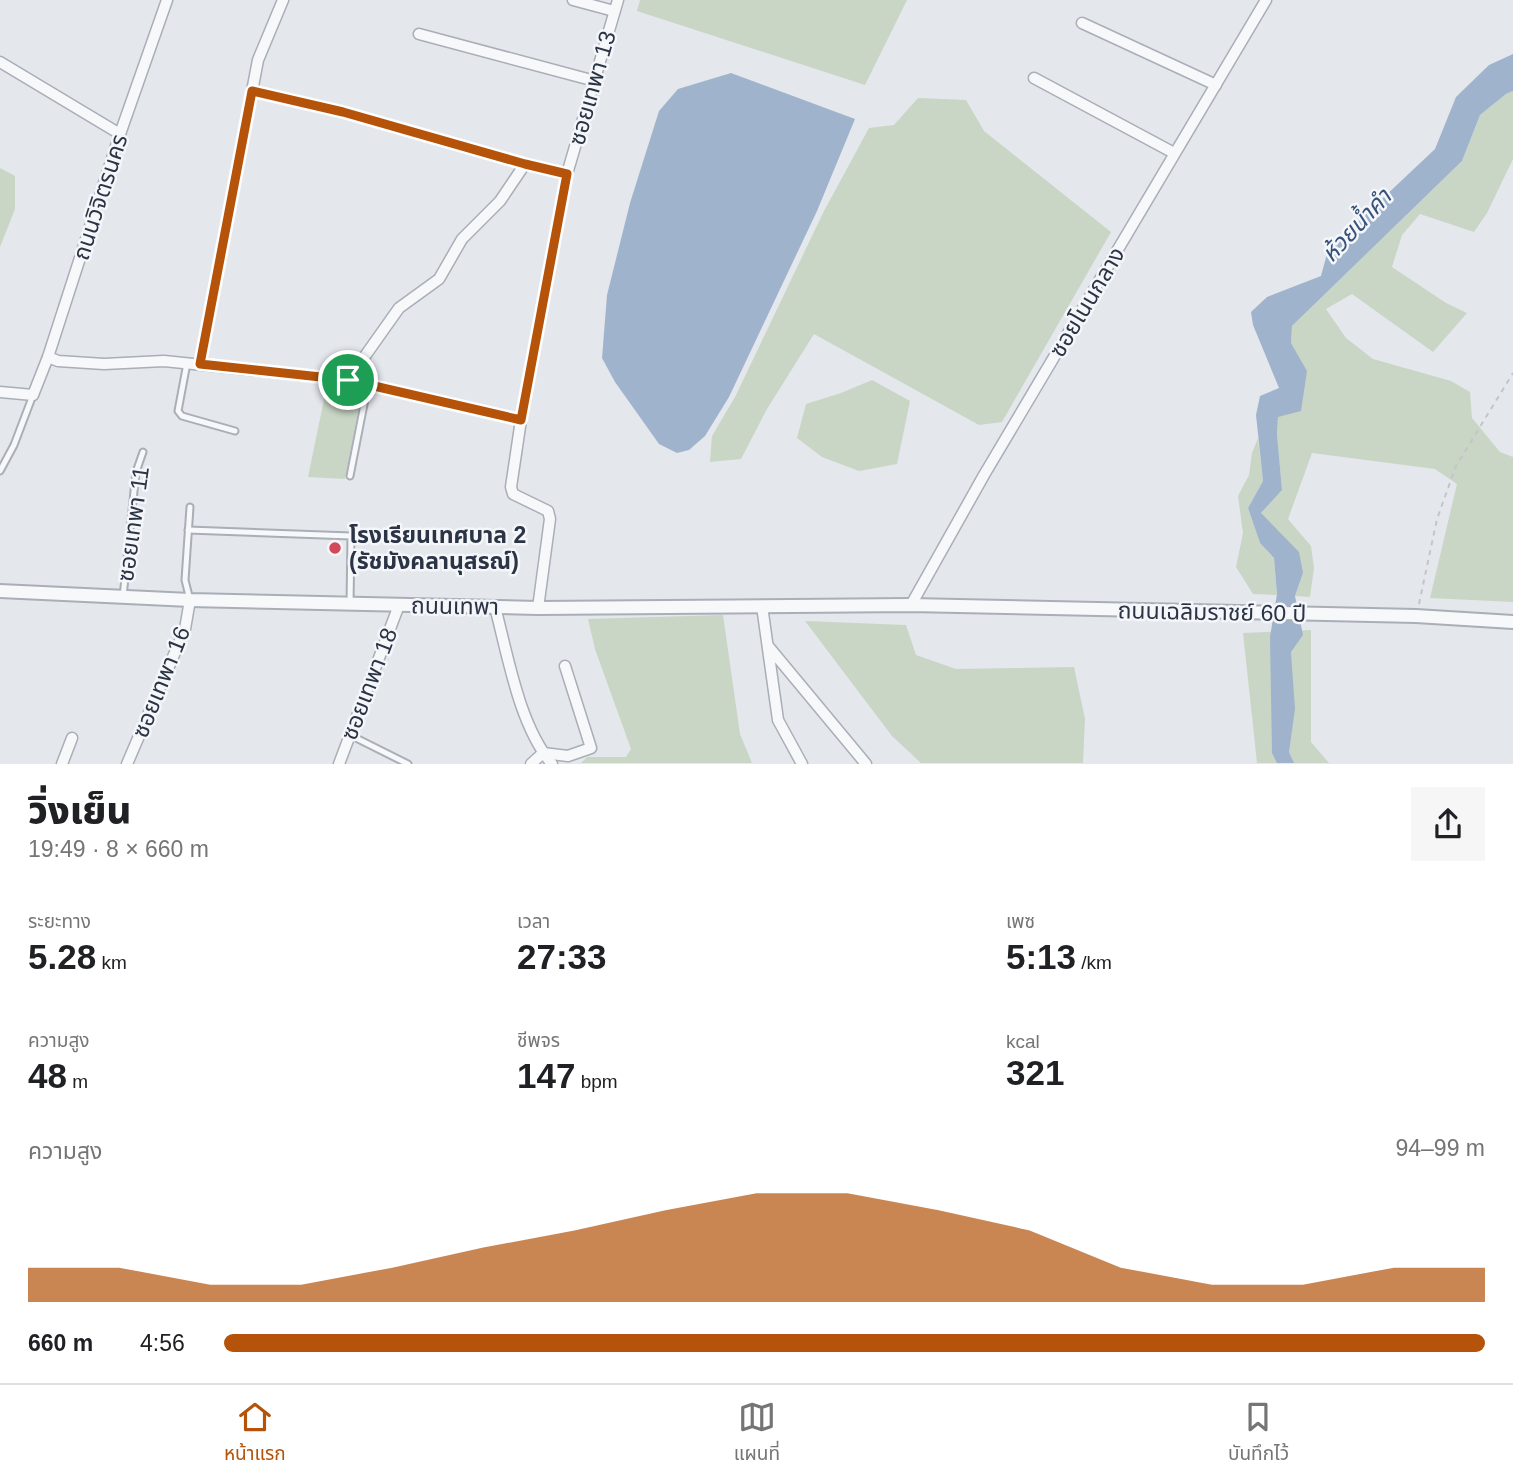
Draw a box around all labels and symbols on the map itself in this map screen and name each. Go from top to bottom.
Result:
street label: ซอยเทพา 13 [563,28,621,148]
street label: ถนนวิจิตรนคร [67,131,133,263]
water label: ห้วยน้ำคำ [1314,180,1397,267]
street label: ซอยโนนกลาง [1044,242,1130,362]
pin [318,350,378,410]
street label: ซอยเทพา 11 [112,465,154,583]
place label: โรงเรียนเทศบาล 2 (รัชมังคลานุสรณ์) [349,522,526,575]
marker: โรงเรียนเทศบาล 2 (รัชมังคลานุสรณ์) [327,540,343,556]
street label: ถนนเทพา [411,592,499,620]
street label: ถนนเฉลิมราชย์ 60 ปี [1117,597,1307,627]
street label: ซอยเทพา 16 [127,623,195,741]
street label: ซอยเทพา 18 [336,624,402,744]

